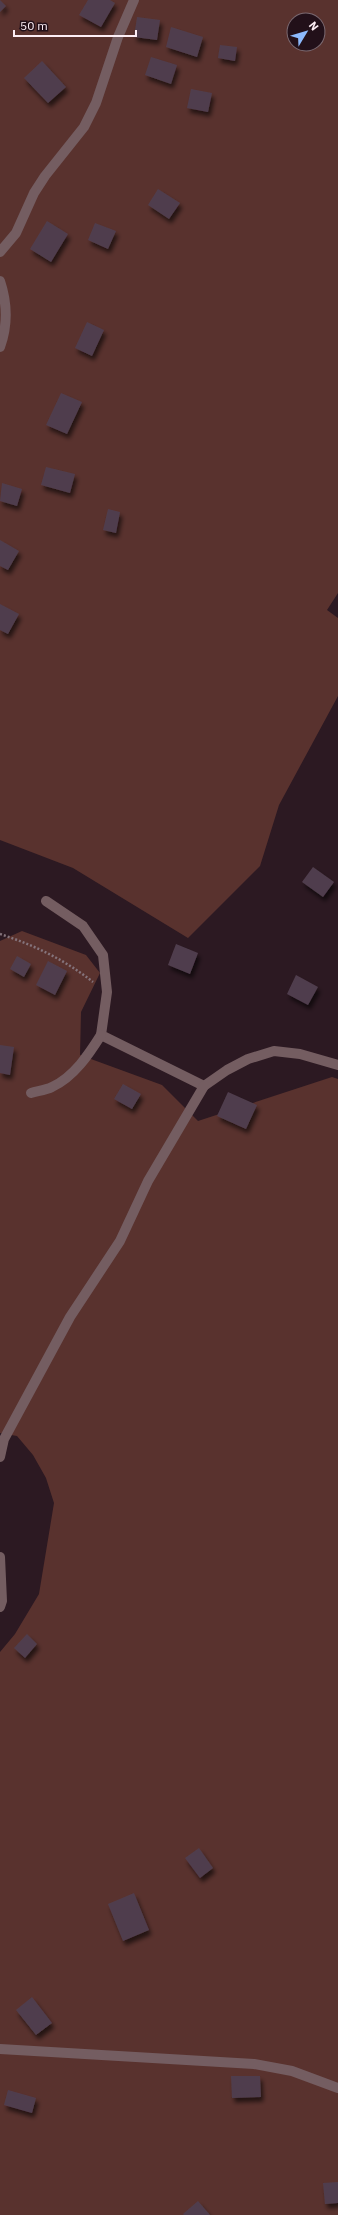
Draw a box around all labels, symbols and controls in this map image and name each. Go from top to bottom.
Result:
scale bar [14,12,136,38]
north arrow [286,12,326,52]
text: 50 m [20,18,48,33]
text: N [306,18,322,33]

